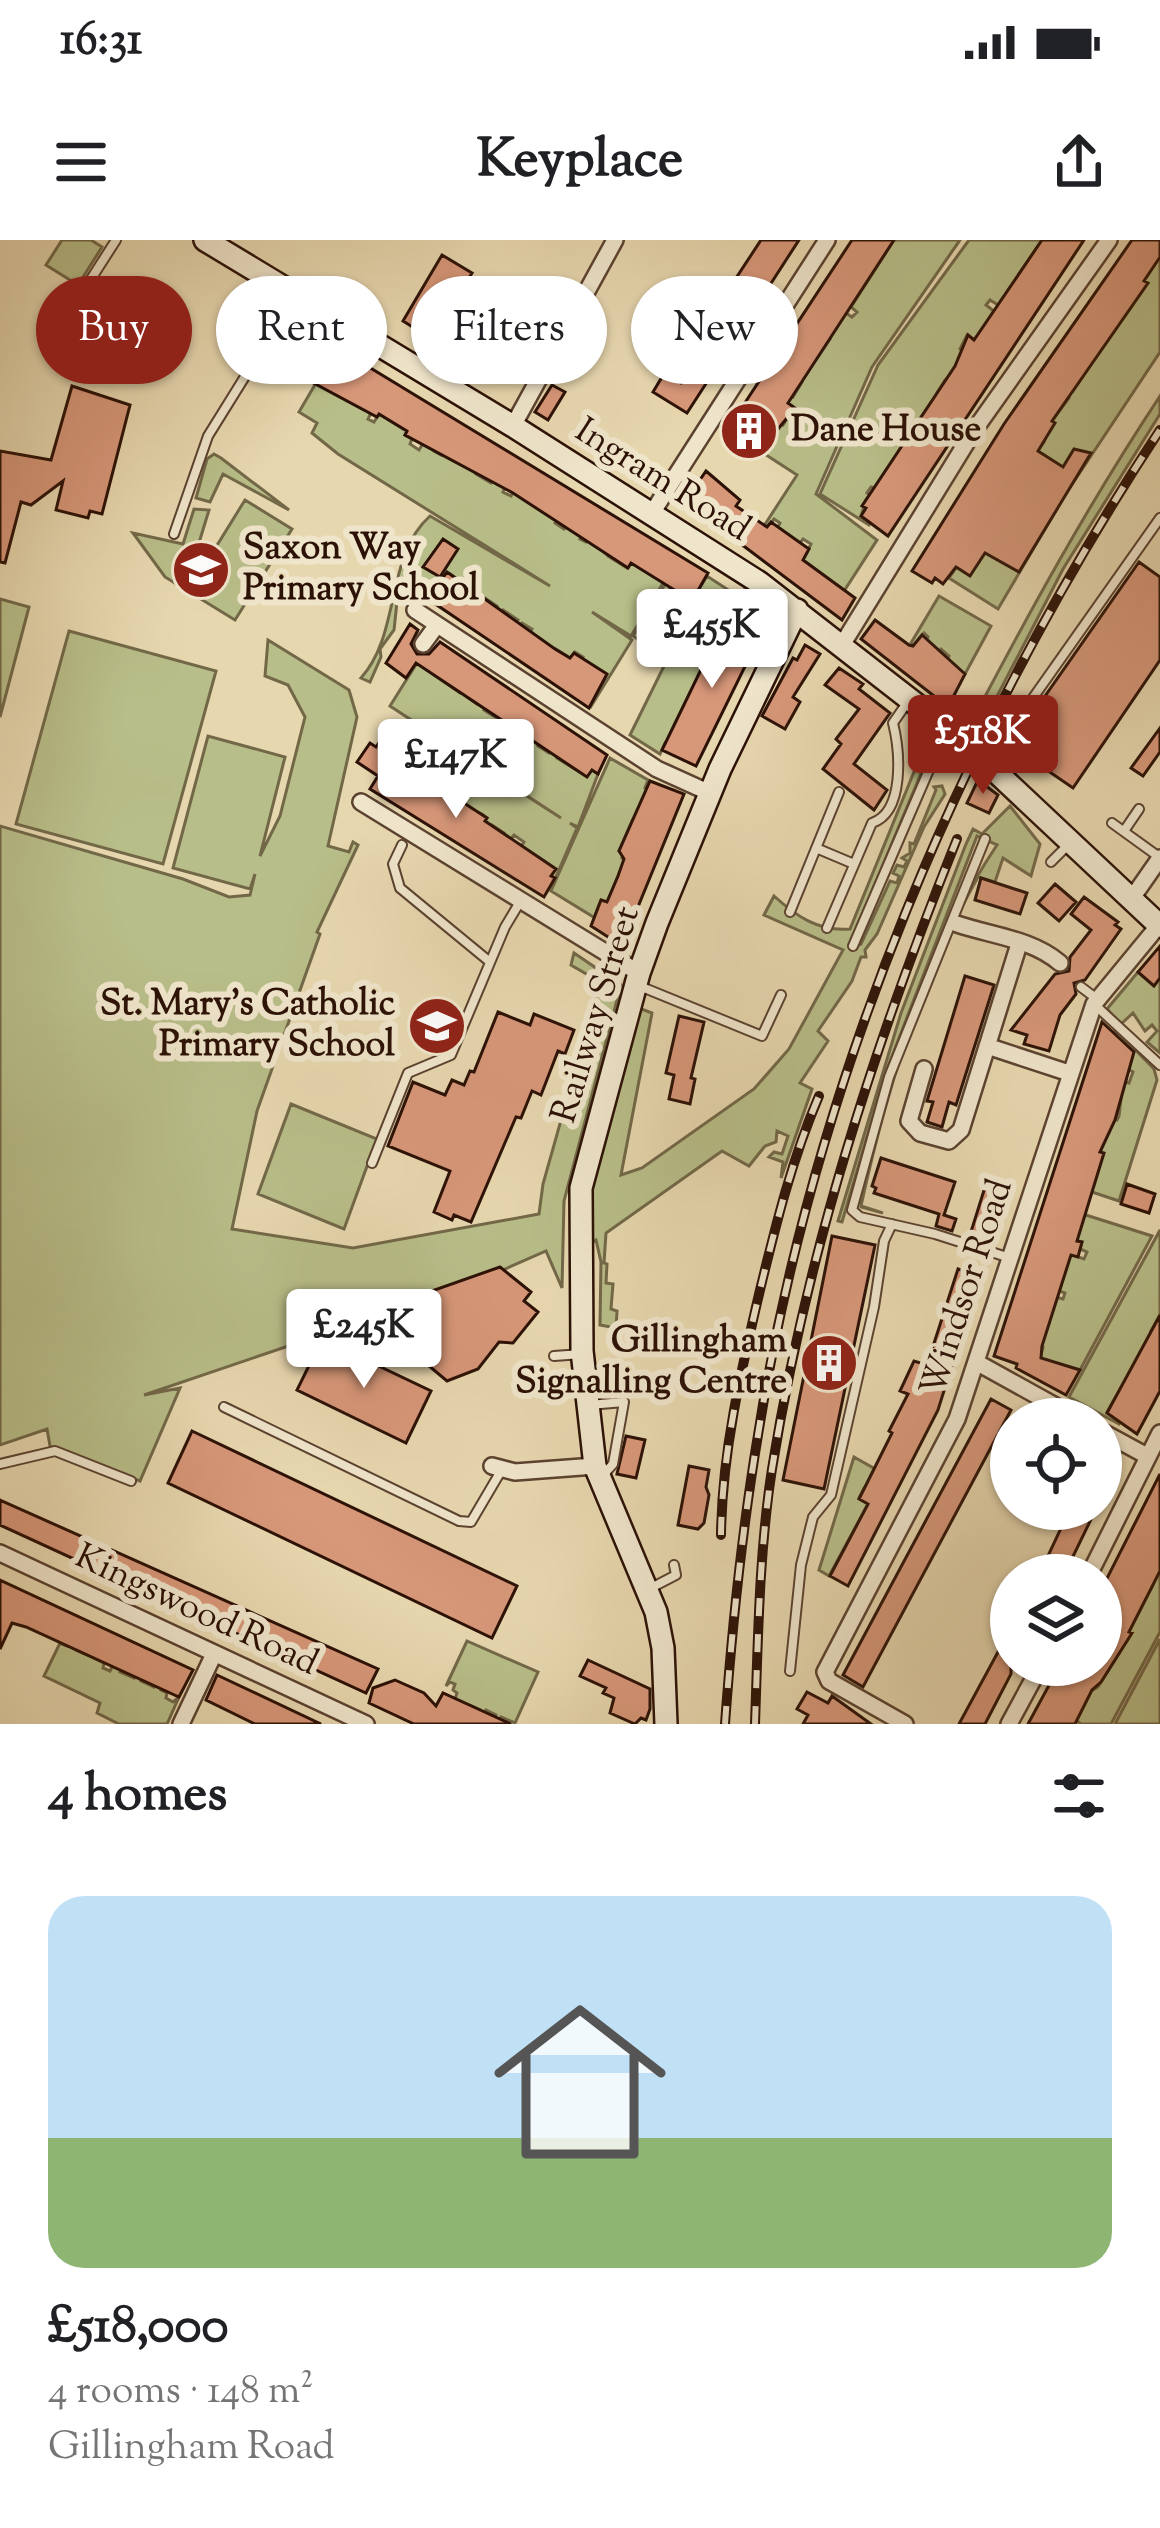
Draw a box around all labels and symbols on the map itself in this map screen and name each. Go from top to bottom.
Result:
building icon: Dane House [718,400,780,462]
place label: Dane House [791,405,981,457]
street label: Ingram Road [564,406,760,556]
place label: Saxon Way Primary School [243,523,479,616]
school or university icon: Saxon Way Primary School [170,539,232,601]
pin: £455K [628,589,796,691]
pin: £518K [899,695,1067,797]
pin: £147K [372,719,540,821]
street label: Railway Street [539,900,655,1130]
place label: St. Mary's Catholic Primary School [100,979,395,1072]
school or university icon: St. Mary's Catholic Primary School [406,995,468,1057]
street label: Windsor Road [908,1173,1028,1403]
pin: £245K [280,1289,448,1391]
place label: Gillingham Signalling Centre [515,1316,787,1409]
building icon: Gillingham Signalling Centre [798,1332,860,1394]
street label: Kingswood Road [66,1532,326,1690]

